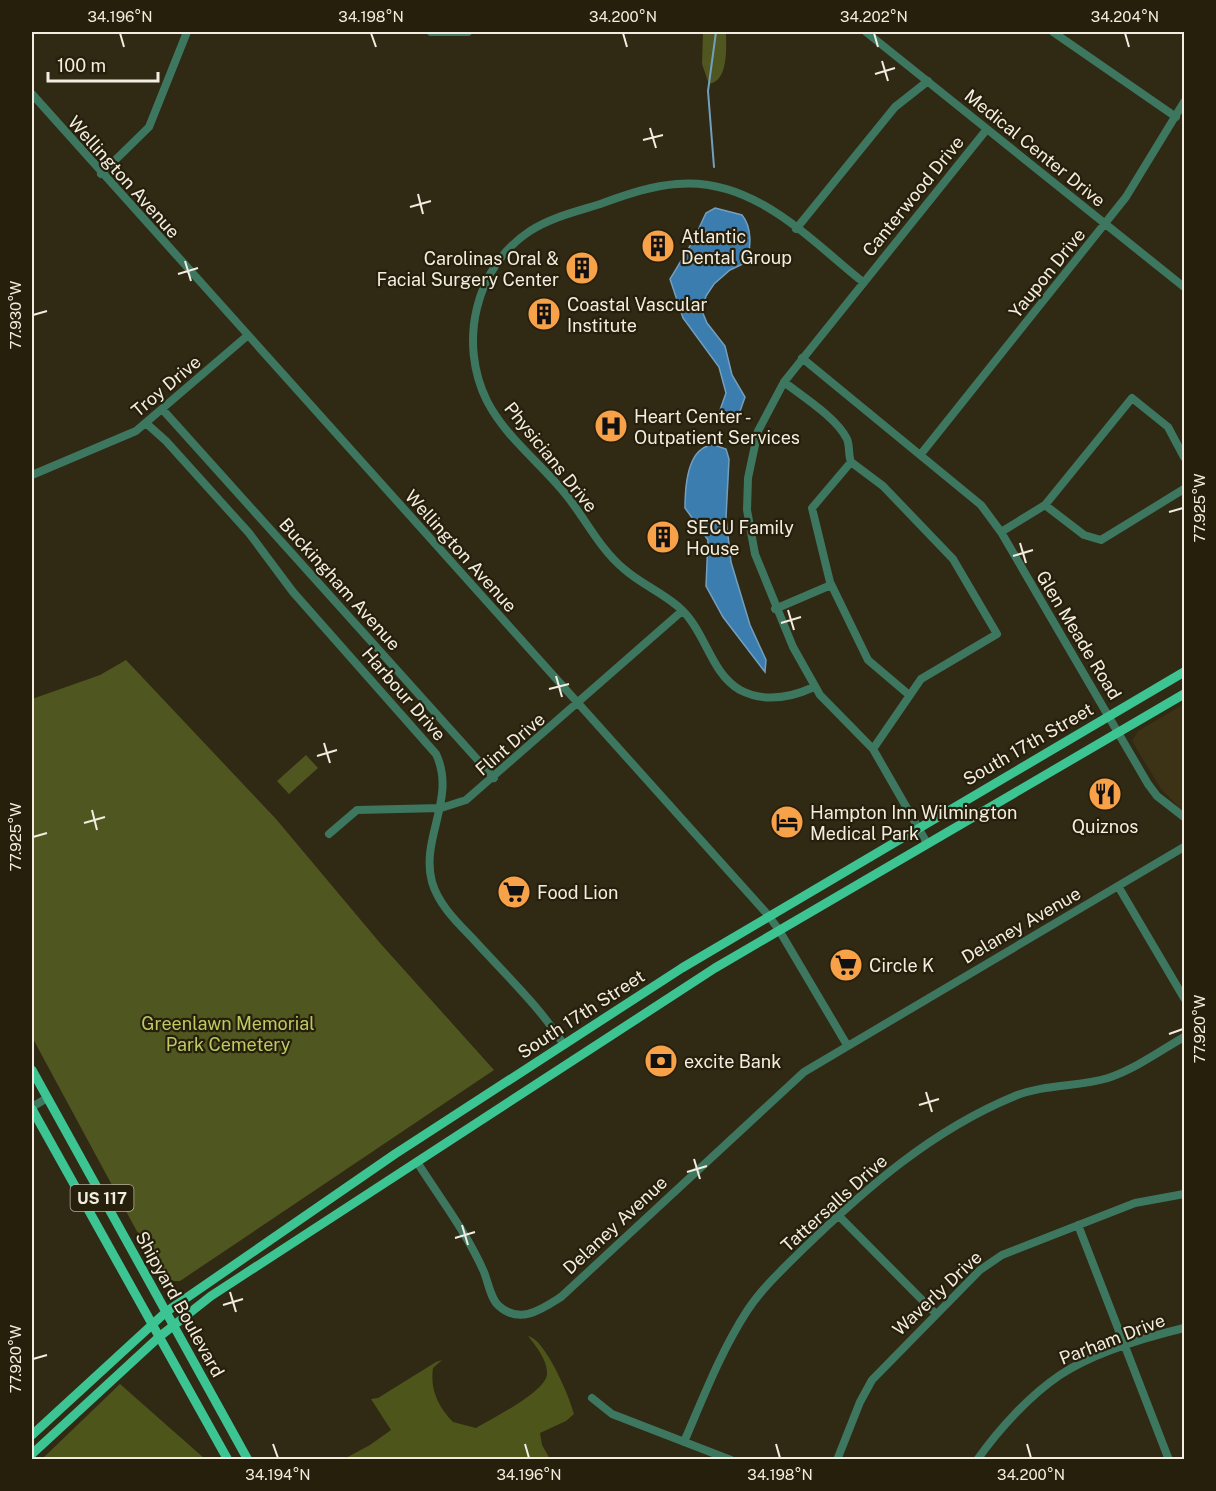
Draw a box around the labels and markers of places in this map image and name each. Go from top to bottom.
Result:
place label: Atlantic Dental Group [681,226,792,268]
building icon: Atlantic Dental Group [640,228,676,264]
place label: Carolinas Oral & Facial Surgery Center [376,248,559,290]
building icon: Carolinas Oral & Facial Surgery Center [564,250,600,286]
place label: Coastal Vascular Institute [567,294,707,336]
building icon: Coastal Vascular Institute [526,296,562,332]
place label: Heart Center - Outpatient Services [634,406,800,448]
hospital icon: Heart Center - Outpatient Services [593,408,629,444]
place label: SECU Family House [686,517,794,559]
building icon: SECU Family House [645,519,681,555]
restaurant icon: Quiznos [1087,776,1123,812]
place label: Hampton Inn Wilmington Medical Park [810,802,1017,844]
hotel icon: Hampton Inn Wilmington Medical Park [769,804,805,840]
place label: Quiznos [1072,816,1138,837]
supermarket icon: Food Lion [496,874,532,910]
place label: Food Lion [537,882,618,903]
supermarket icon: Circle K [828,947,864,983]
place label: Circle K [869,955,934,976]
bank icon: excite Bank [643,1043,679,1079]
place label: excite Bank [684,1051,781,1072]

